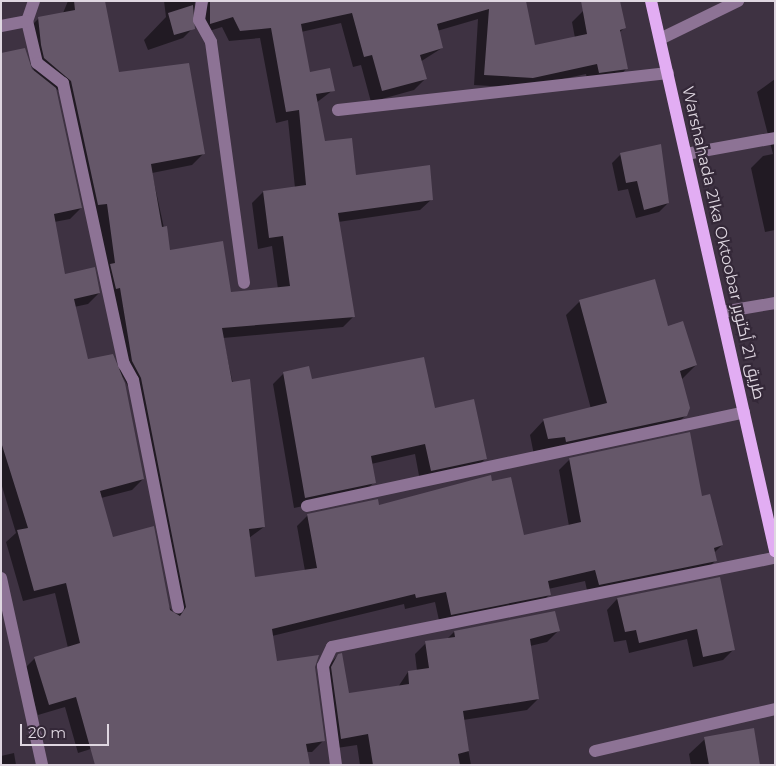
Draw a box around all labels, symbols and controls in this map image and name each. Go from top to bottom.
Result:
street label: Warshahada 21ka Oktoobar طريق 21 أكتوبر [678,85,768,401]
scale bar [22,714,111,746]
text: 20 m [28,723,66,742]

